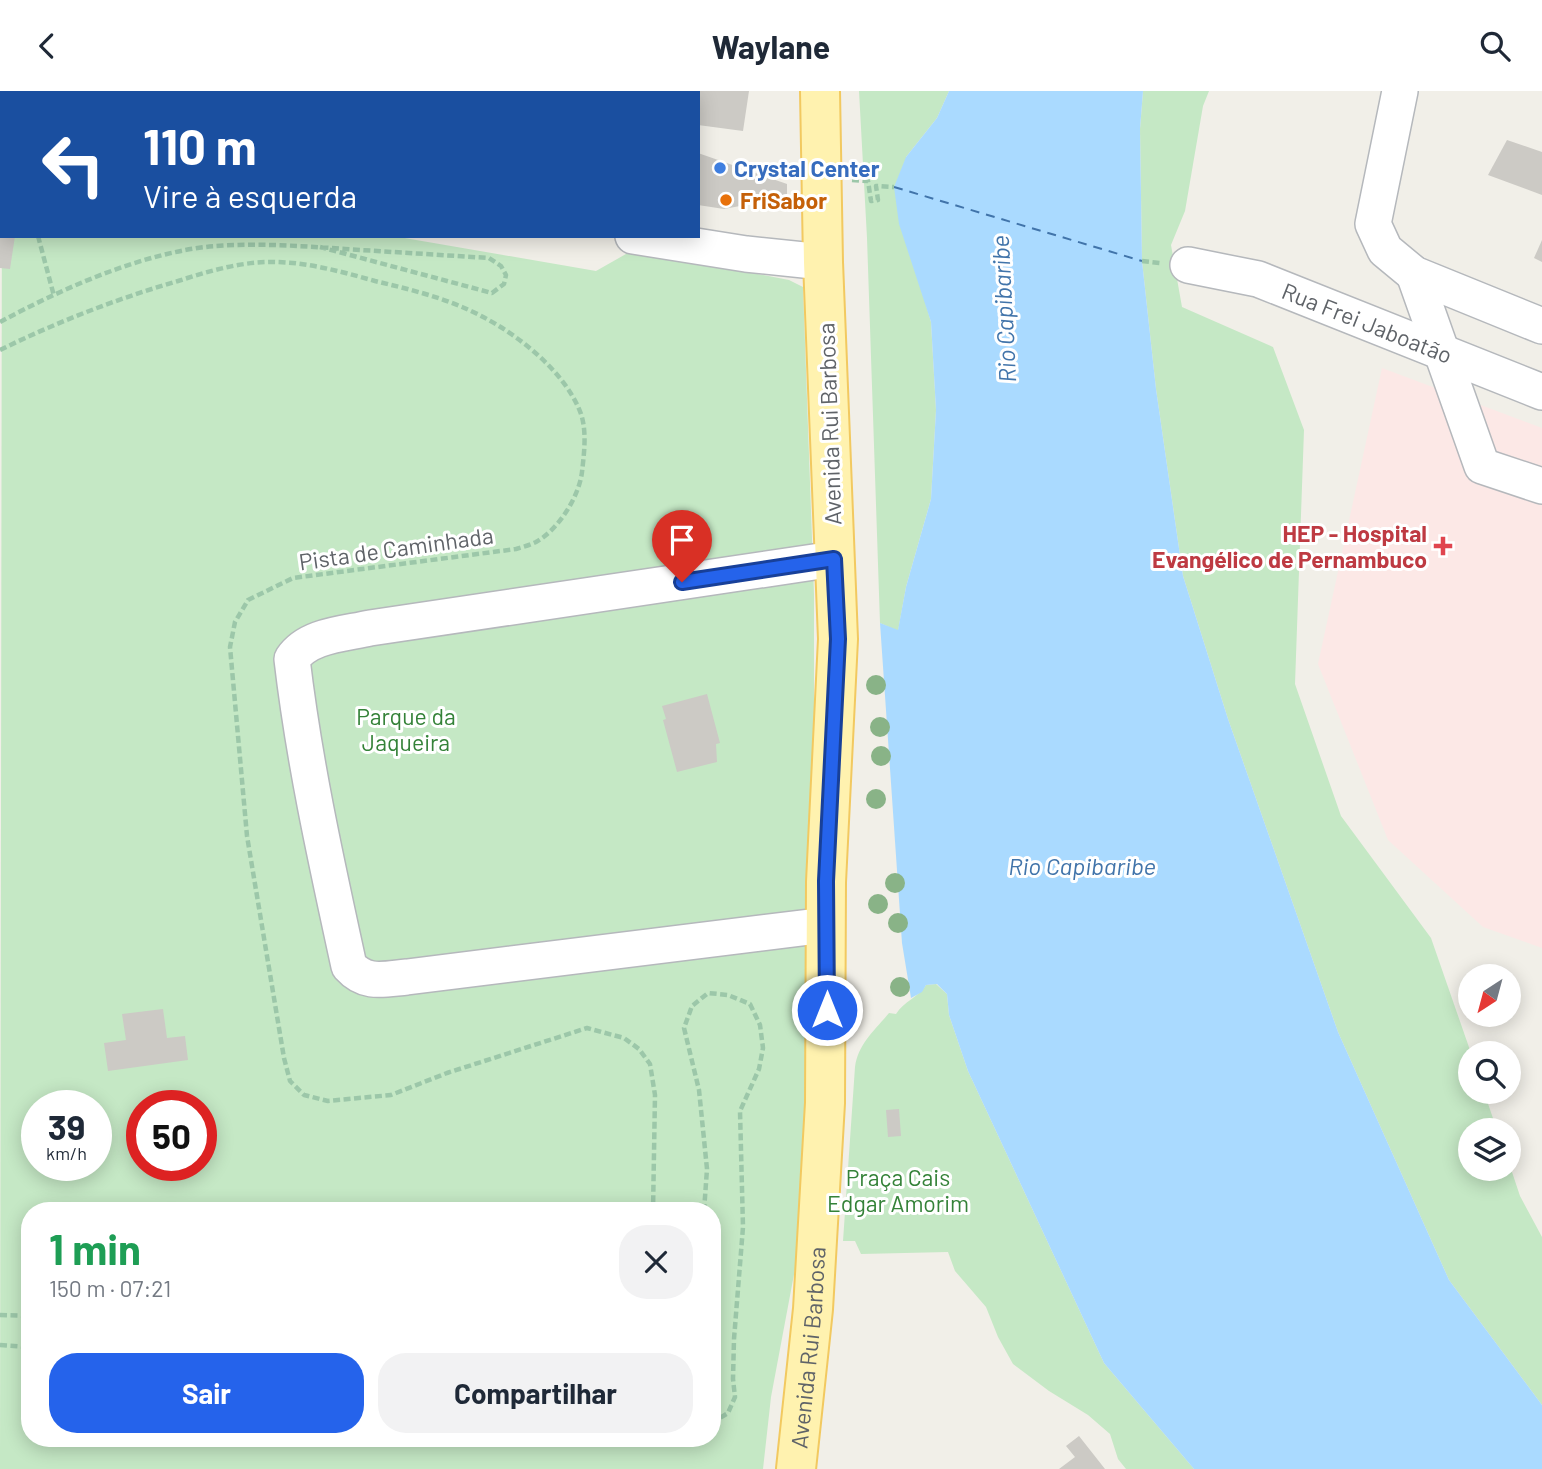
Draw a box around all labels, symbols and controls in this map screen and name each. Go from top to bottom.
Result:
icon: back [28,27,66,65]
text: Waylane [712,27,830,65]
icon: search [1476,27,1514,65]
text: 110 m [143,116,257,175]
icon: left [28,119,119,210]
place label: Crystal Center [734,154,880,182]
marker: Crystal Center [712,160,728,176]
text: Vire à esquerda [143,176,357,214]
place label: FriSabor [740,186,827,214]
marker: FriSabor [718,192,734,208]
water label: Rio Capibaribe [985,234,1021,384]
street label: Rua Frei Jaboatão [1278,276,1456,369]
street label: Avenida Rui Barbosa [811,322,847,526]
pin [652,510,712,582]
place label: HEP - Hospital Evangélico de Pernambuco [1152,519,1427,573]
street label: Pista de Caminhada [297,521,495,575]
icon: arrive [663,521,701,559]
marker: HEP - Hospital Evangélico de Pernambuco [1433,536,1453,556]
park label: Parque da Jaqueira [356,702,456,756]
water label: Rio Capibaribe [1008,851,1156,880]
north arrow [1458,964,1521,1027]
map controls [1458,964,1521,1181]
position arrow [790,973,864,1047]
button: search [1458,1041,1521,1104]
speed limit sign: 50 [126,1090,217,1181]
text: 39 [48,1105,85,1147]
button: layers [1458,1118,1521,1181]
text: km/h [46,1142,87,1164]
park label: Praça Cais Edgar Amorim [827,1163,969,1217]
text: 1 min [49,1223,141,1273]
button: close [619,1225,693,1299]
street label: Avenida Rui Barbosa [784,1246,831,1450]
text: 150 m · 07:21 [49,1274,171,1302]
button: Sair [49,1353,364,1433]
button: Compartilhar [378,1353,693,1433]

